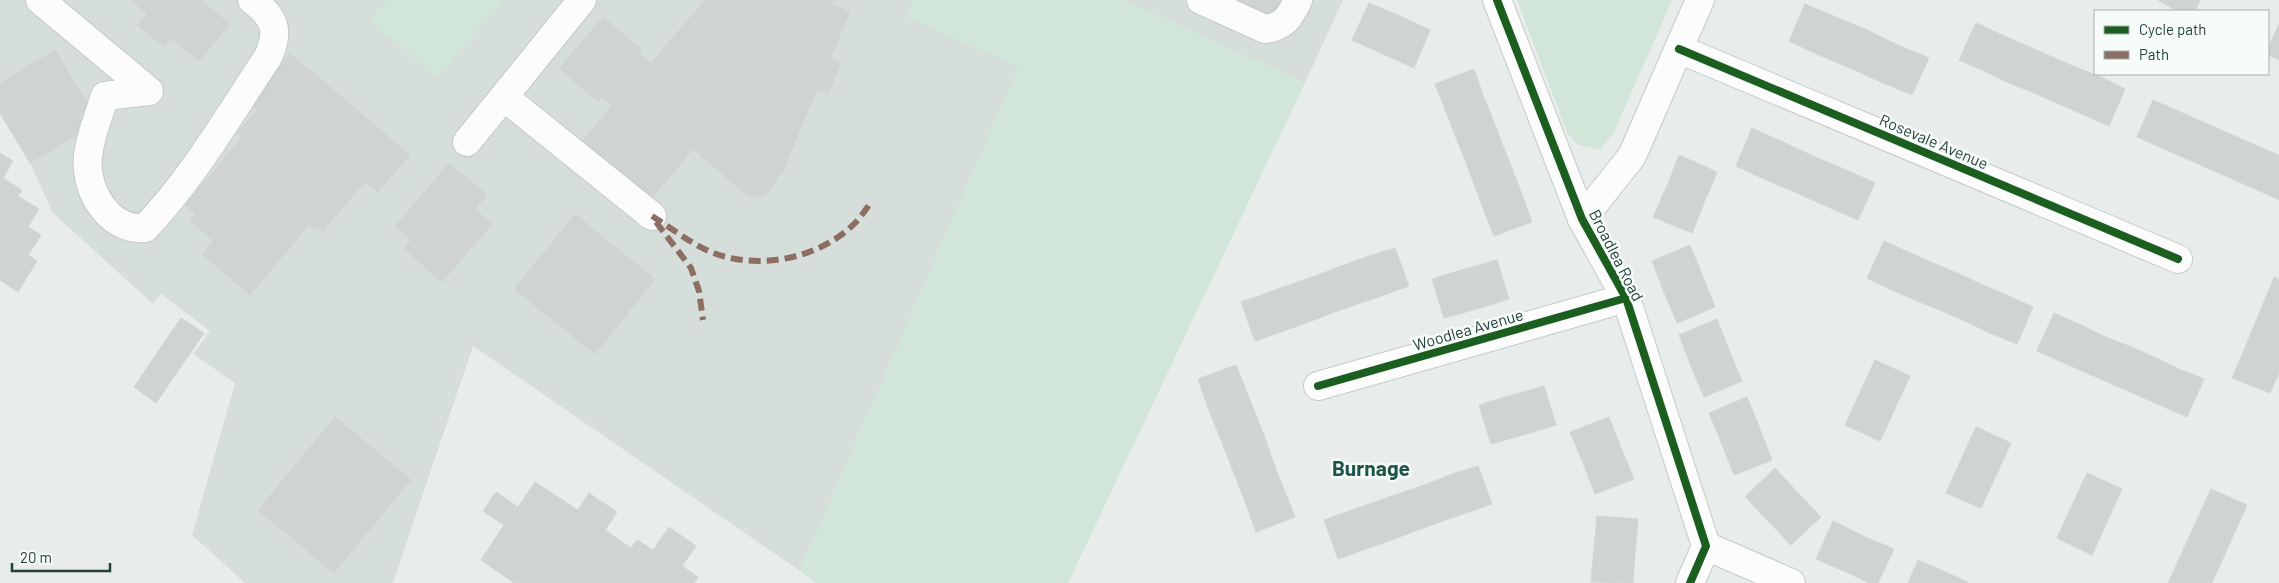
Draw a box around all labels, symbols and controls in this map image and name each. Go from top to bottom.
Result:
legend [2094,10,2269,75]
text: Cycle path [2139,20,2206,38]
text: Path [2139,45,2169,63]
street label: Rosevale Avenue [1877,110,1991,172]
street label: Broadlea Road [1586,206,1648,304]
street label: Woodlea Avenue [1411,304,1525,354]
district label: Burnage [1332,455,1410,480]
scale bar [12,540,110,572]
text: 20 m [20,548,52,566]

